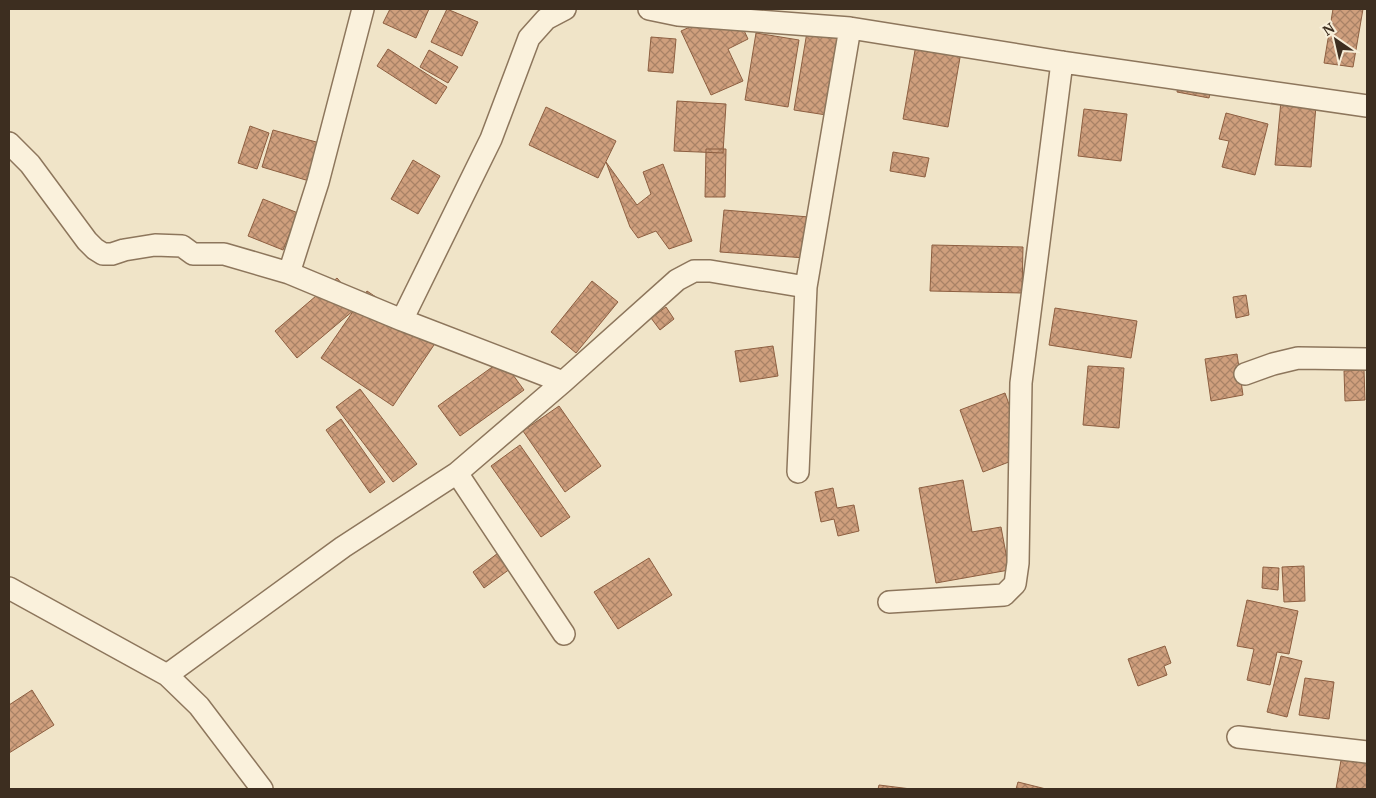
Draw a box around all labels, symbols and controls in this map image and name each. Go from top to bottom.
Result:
north arrow [1311,15,1361,65]
text: N [1319,18,1338,40]

